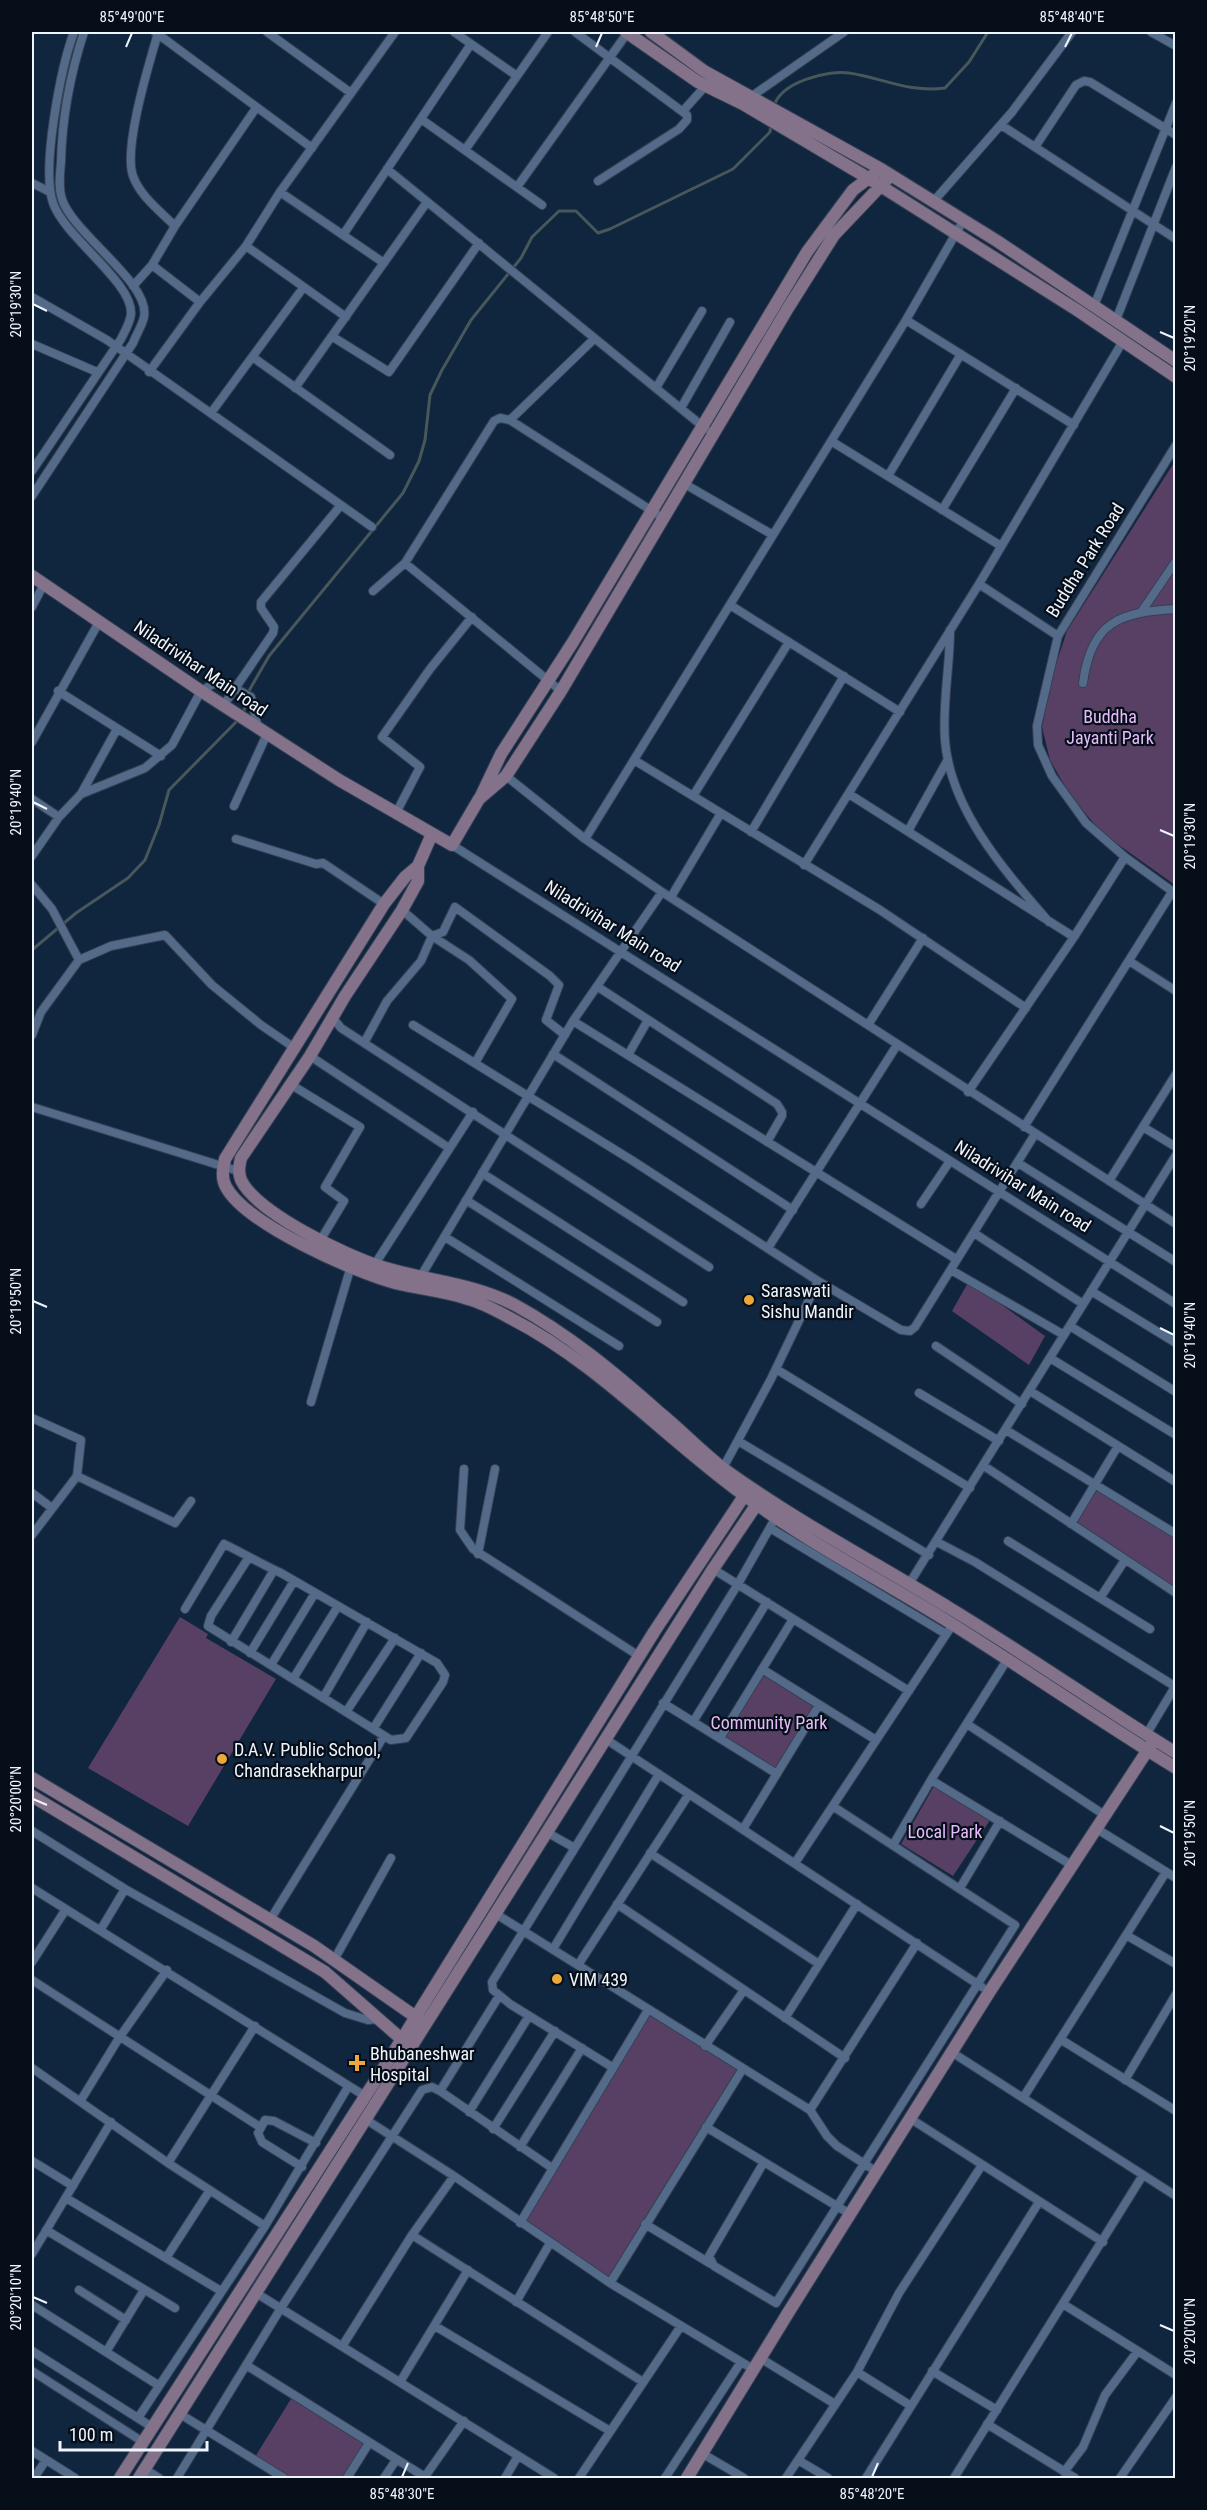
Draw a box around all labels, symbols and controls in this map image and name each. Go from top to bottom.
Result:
text: 85°49'00"E [100,8,164,26]
text: 85°48'50"E [570,8,634,26]
text: 85°48'40"E [1040,8,1104,26]
text: 20°19'30"N [7,271,25,337]
text: 20°19'20"N [1181,305,1199,371]
street label: Buddha Park Road [1042,499,1128,621]
street label: Niladrivihar Main road [130,616,272,720]
park label: Buddha Jayanti Park [1066,706,1154,748]
text: 20°19'40"N [7,769,25,835]
text: 20°19'30"N [1181,803,1199,869]
street label: Niladrivihar Main road [541,876,685,976]
street label: Niladrivihar Main road [951,1136,1095,1236]
text: 20°19'50"N [7,1268,25,1334]
place label: Saraswati Sishu Mandir [761,1280,854,1322]
marker: Saraswati Sishu Mandir [742,1293,756,1307]
text: 20°19'40"N [1181,1302,1199,1368]
park label: Community Park [711,1712,827,1733]
place label: D.A.V. Public School, Chandrasekharpur [234,1739,381,1781]
marker: D.A.V. Public School, Chandrasekharpur [215,1752,229,1766]
text: 20°20'00"N [7,1766,25,1832]
text: 20°19'50"N [1181,1800,1199,1866]
park label: Local Park [908,1821,982,1842]
place label: VIM 439 [569,1969,628,1990]
marker: VIM 439 [550,1972,564,1986]
place label: Bhubaneshwar Hospital [370,2043,475,2085]
marker: Bhubaneshwar Hospital [348,2054,366,2072]
text: 20°20'10"N [7,2264,25,2330]
text: 20°20'00"N [1181,2298,1199,2364]
scale bar [60,2414,207,2452]
text: 100 m [69,2424,113,2445]
text: 85°48'30"E [370,2485,434,2503]
text: 85°48'20"E [840,2485,904,2503]

